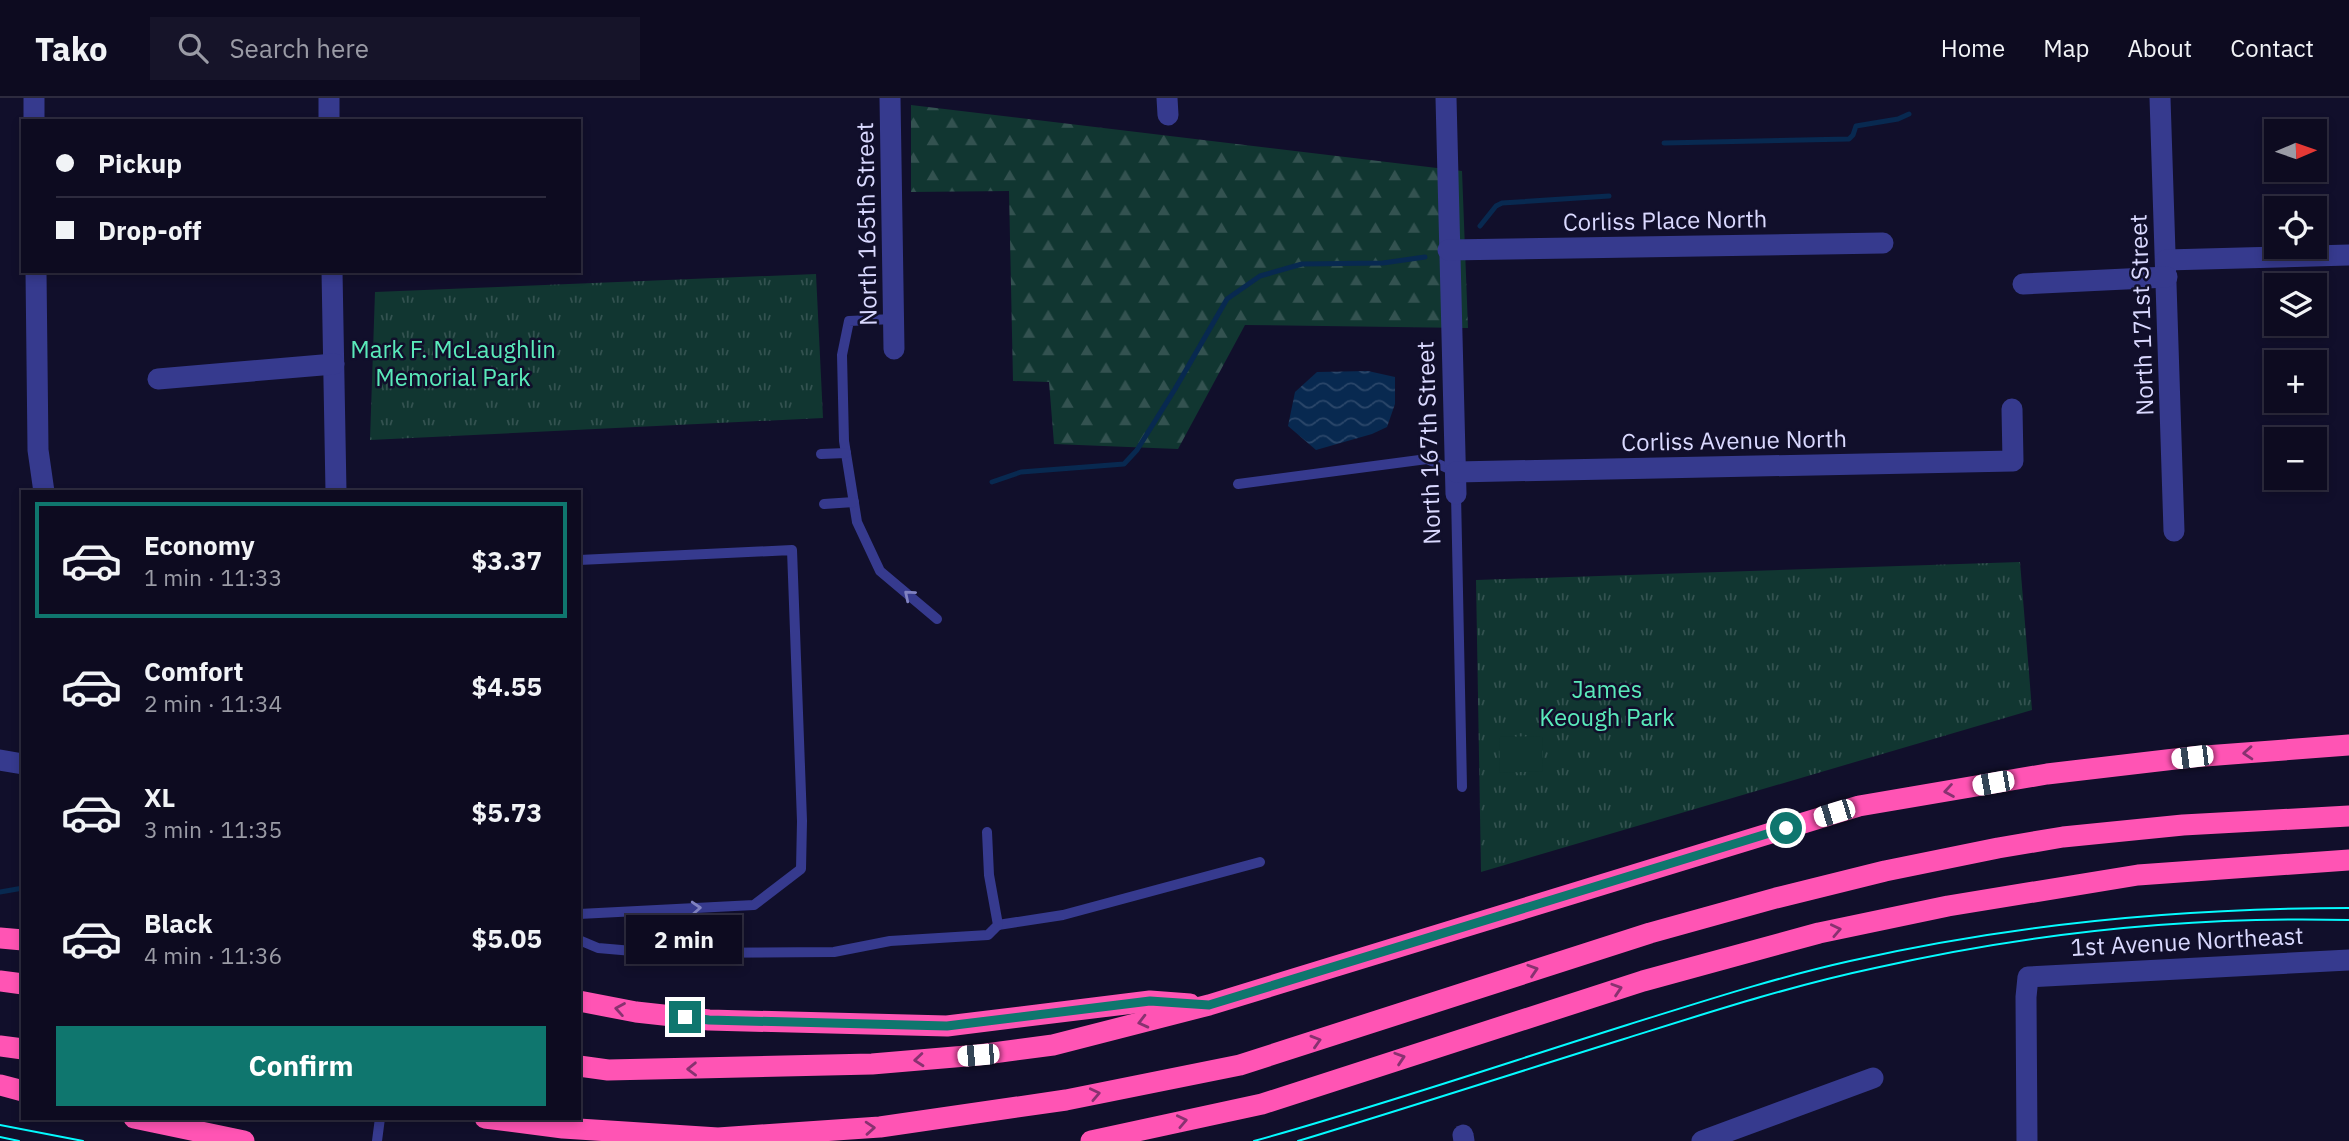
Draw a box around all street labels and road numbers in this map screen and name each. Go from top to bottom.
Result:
street label: North 165th Street [848,122,884,326]
street label: Corliss Place North [1562,202,1768,238]
street label: North 171st Street [2121,214,2161,416]
street label: North 167th Street [1408,341,1448,545]
street label: Corliss Avenue North [1621,422,1847,458]
street label: 1st Avenue Northeast [2070,919,2304,963]

